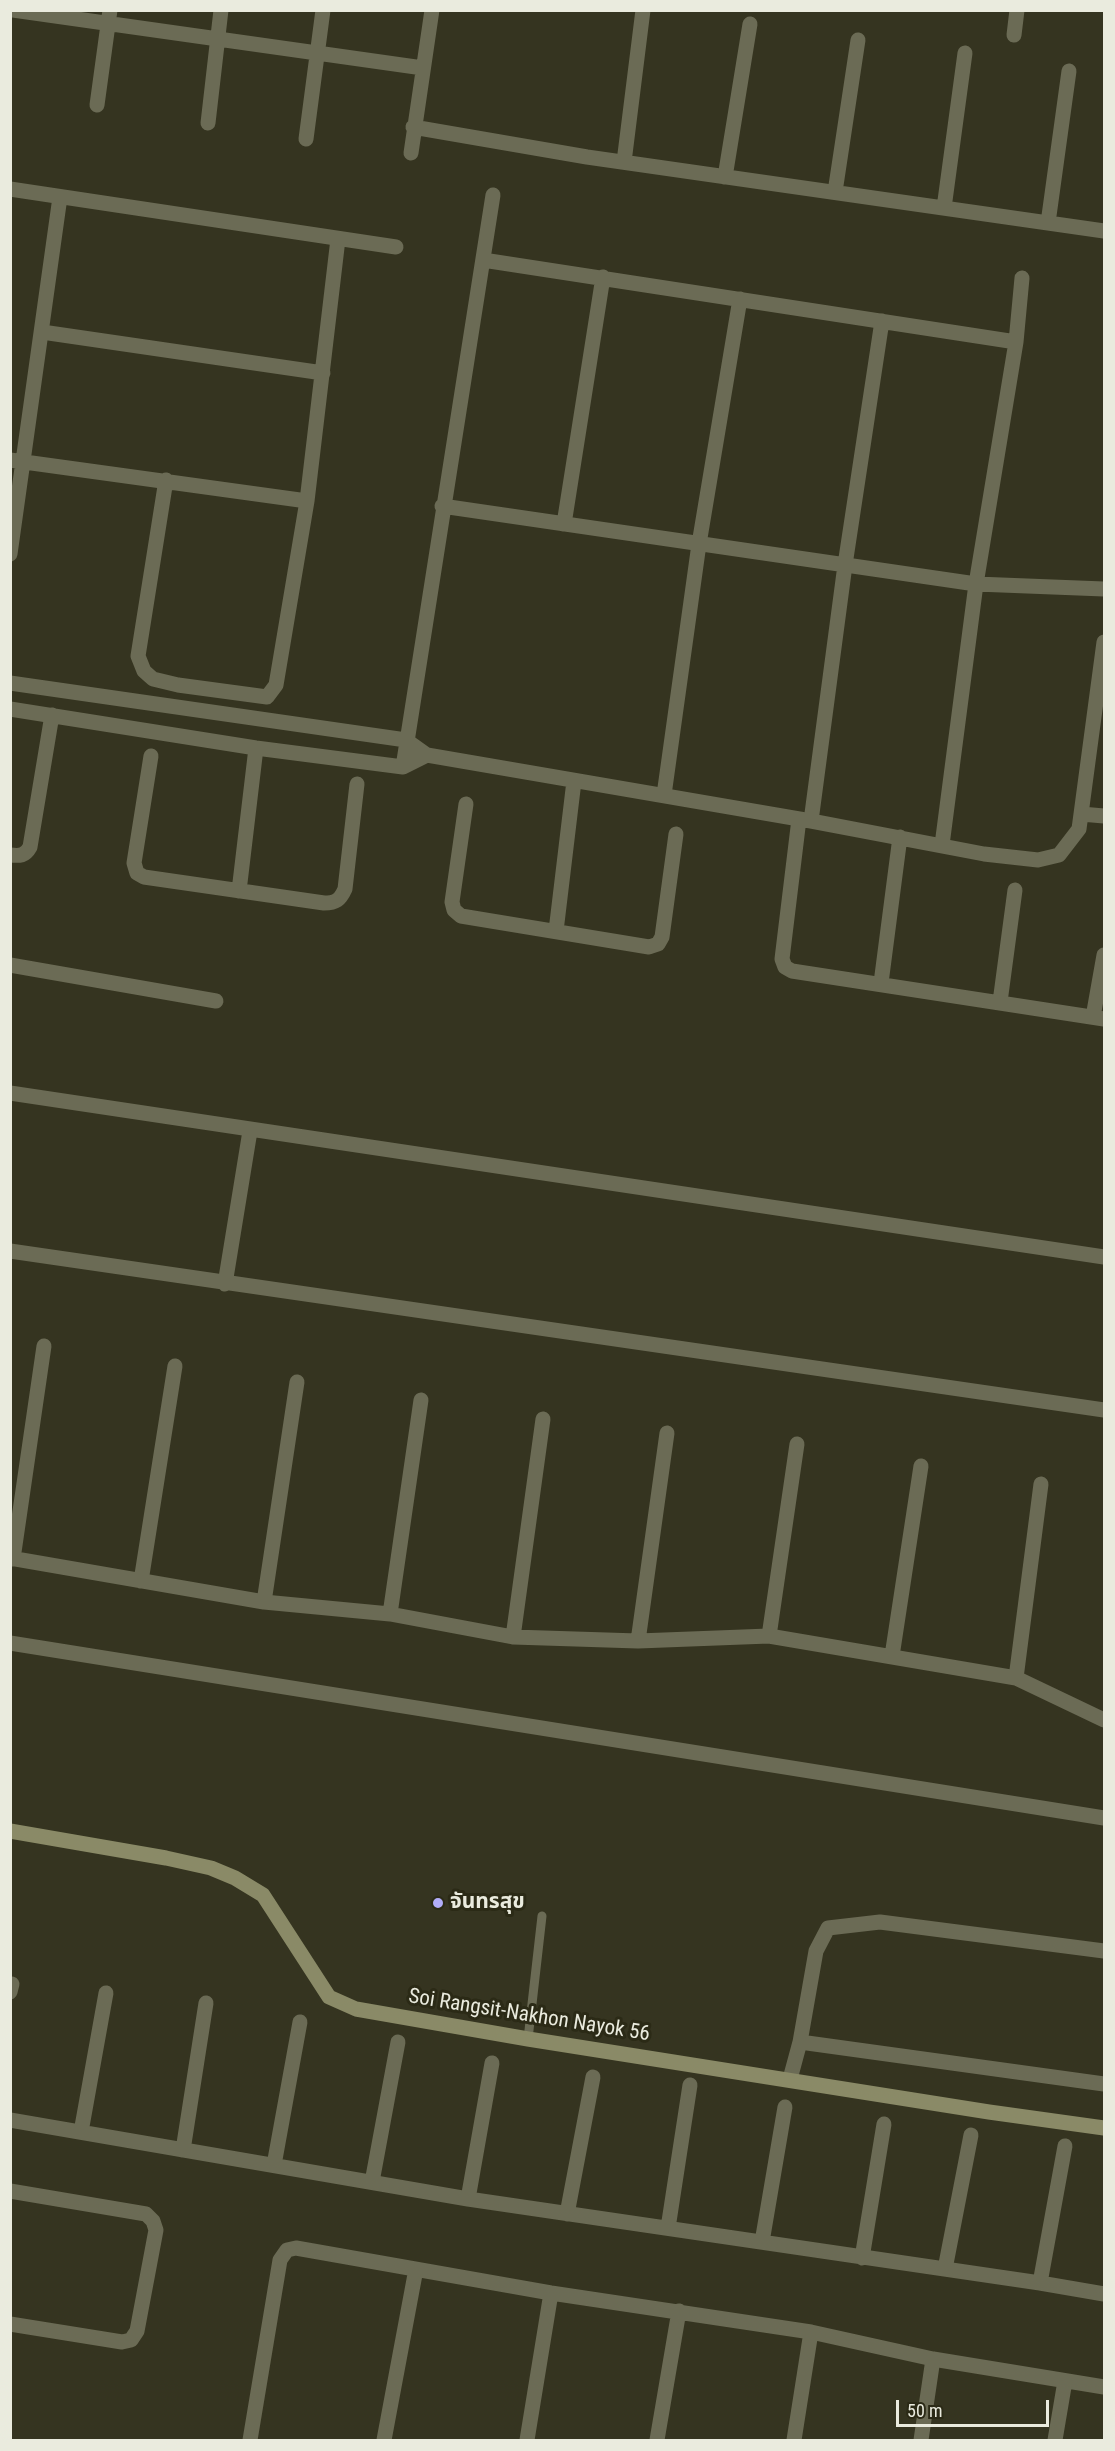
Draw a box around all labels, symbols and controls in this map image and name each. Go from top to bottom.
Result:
place label: จันทรสุข [450,1890,525,1916]
marker: จันทรสุข [431,1896,445,1910]
street label: Soi Rangsit-Nakhon Nayok 56 [407,1984,651,2048]
scale bar [899,2388,1052,2426]
text: 50 m [907,2400,942,2421]

